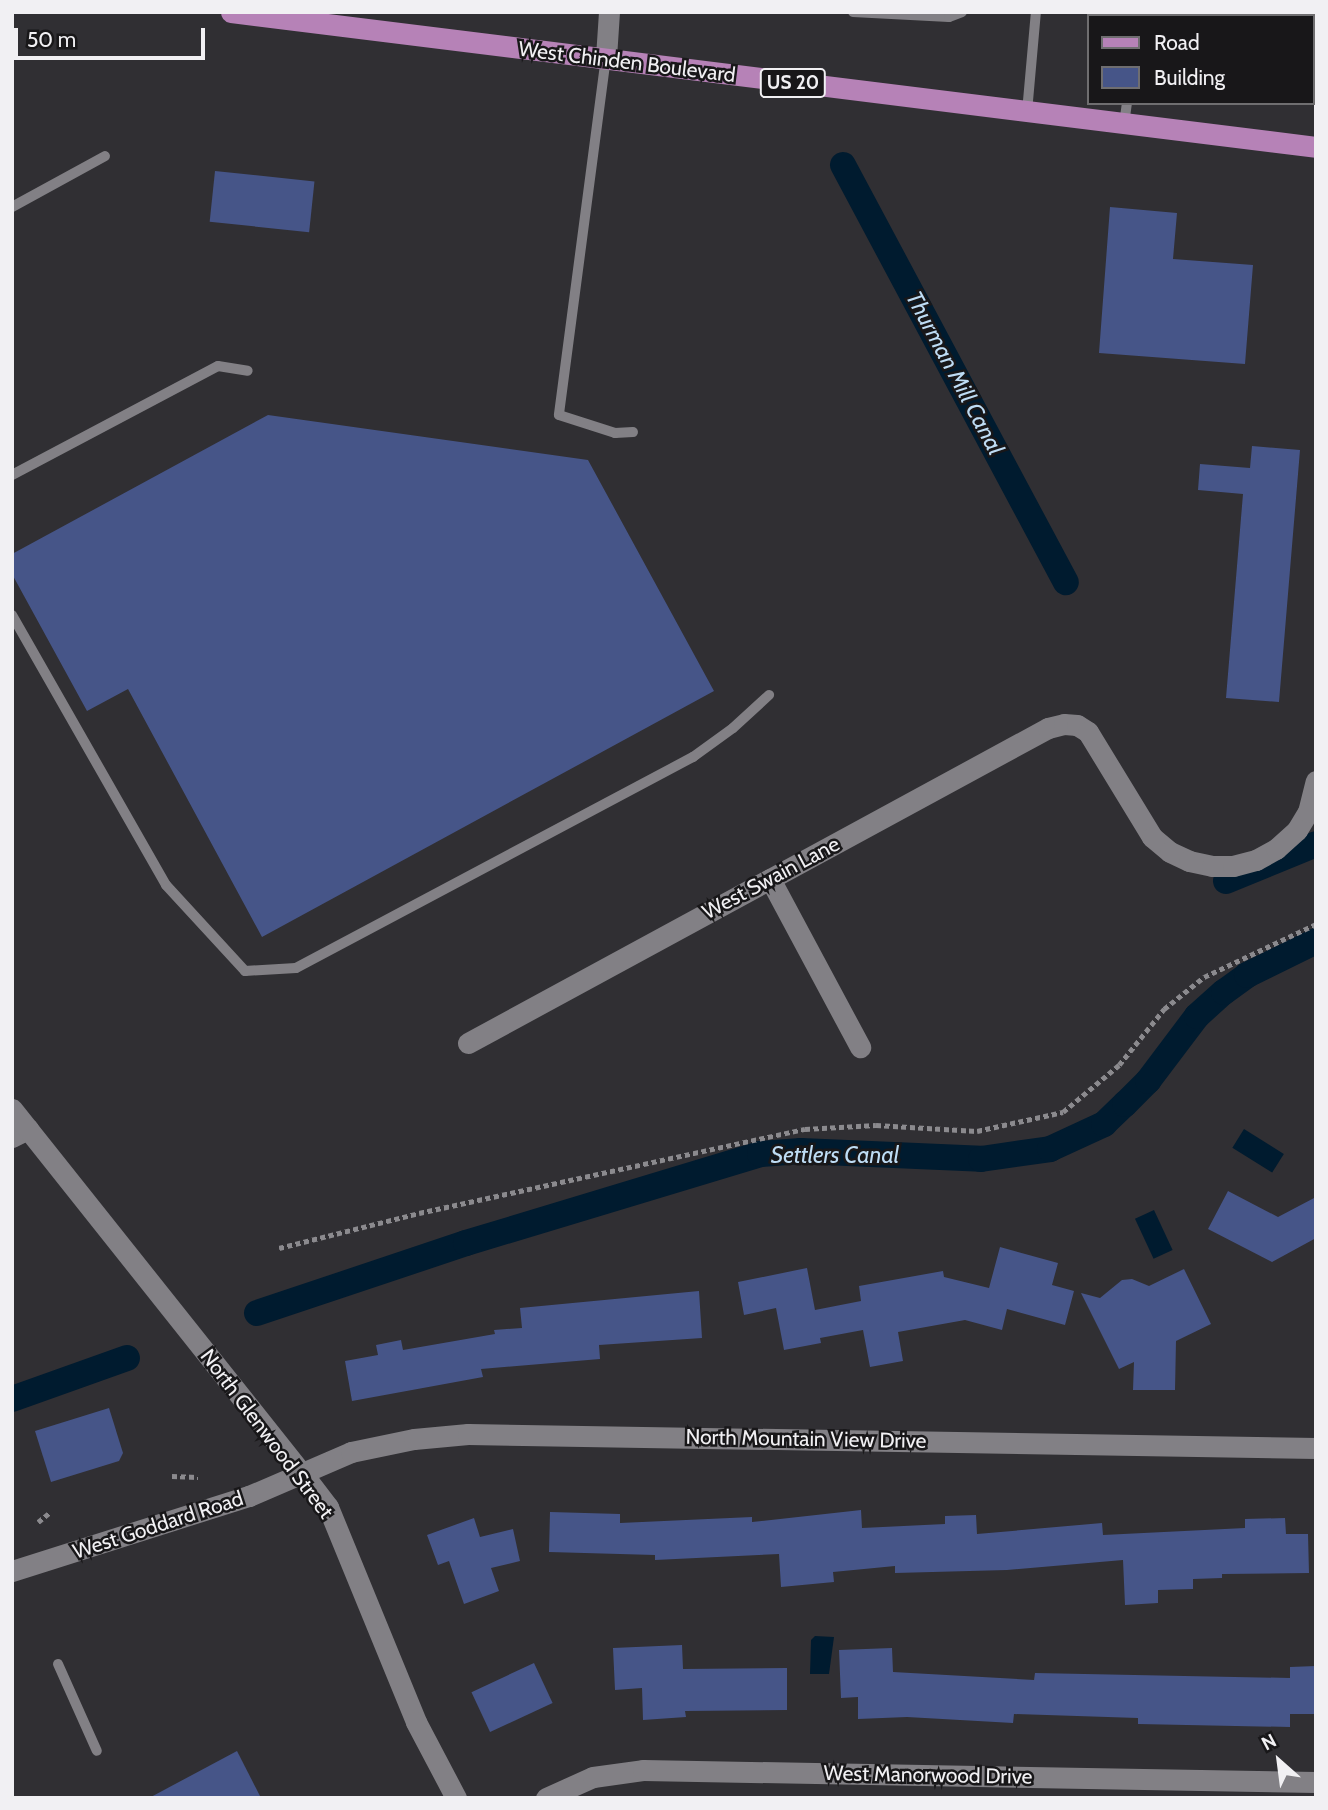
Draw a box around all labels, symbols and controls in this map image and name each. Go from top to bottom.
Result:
scale bar [18,14,208,58]
legend [1086,14,1314,105]
text: 50 m [27,27,76,52]
text: Road [1154,30,1200,55]
street label: West Chinden Boulevard [517,36,737,88]
text: Building [1154,65,1225,90]
road number: US 20 [760,68,826,99]
water label: Thurman Mill Canal [900,286,1010,460]
street label: West Swain Lane [698,831,844,925]
water label: Settlers Canal [771,1141,899,1169]
street label: North Glenwood Street [195,1344,339,1524]
street label: North Mountain View Drive [685,1424,927,1454]
street label: West Goddard Road [70,1486,246,1564]
north arrow [1244,1726,1314,1796]
text: N [1258,1729,1280,1755]
street label: West Manorwood Drive [823,1761,1033,1789]

